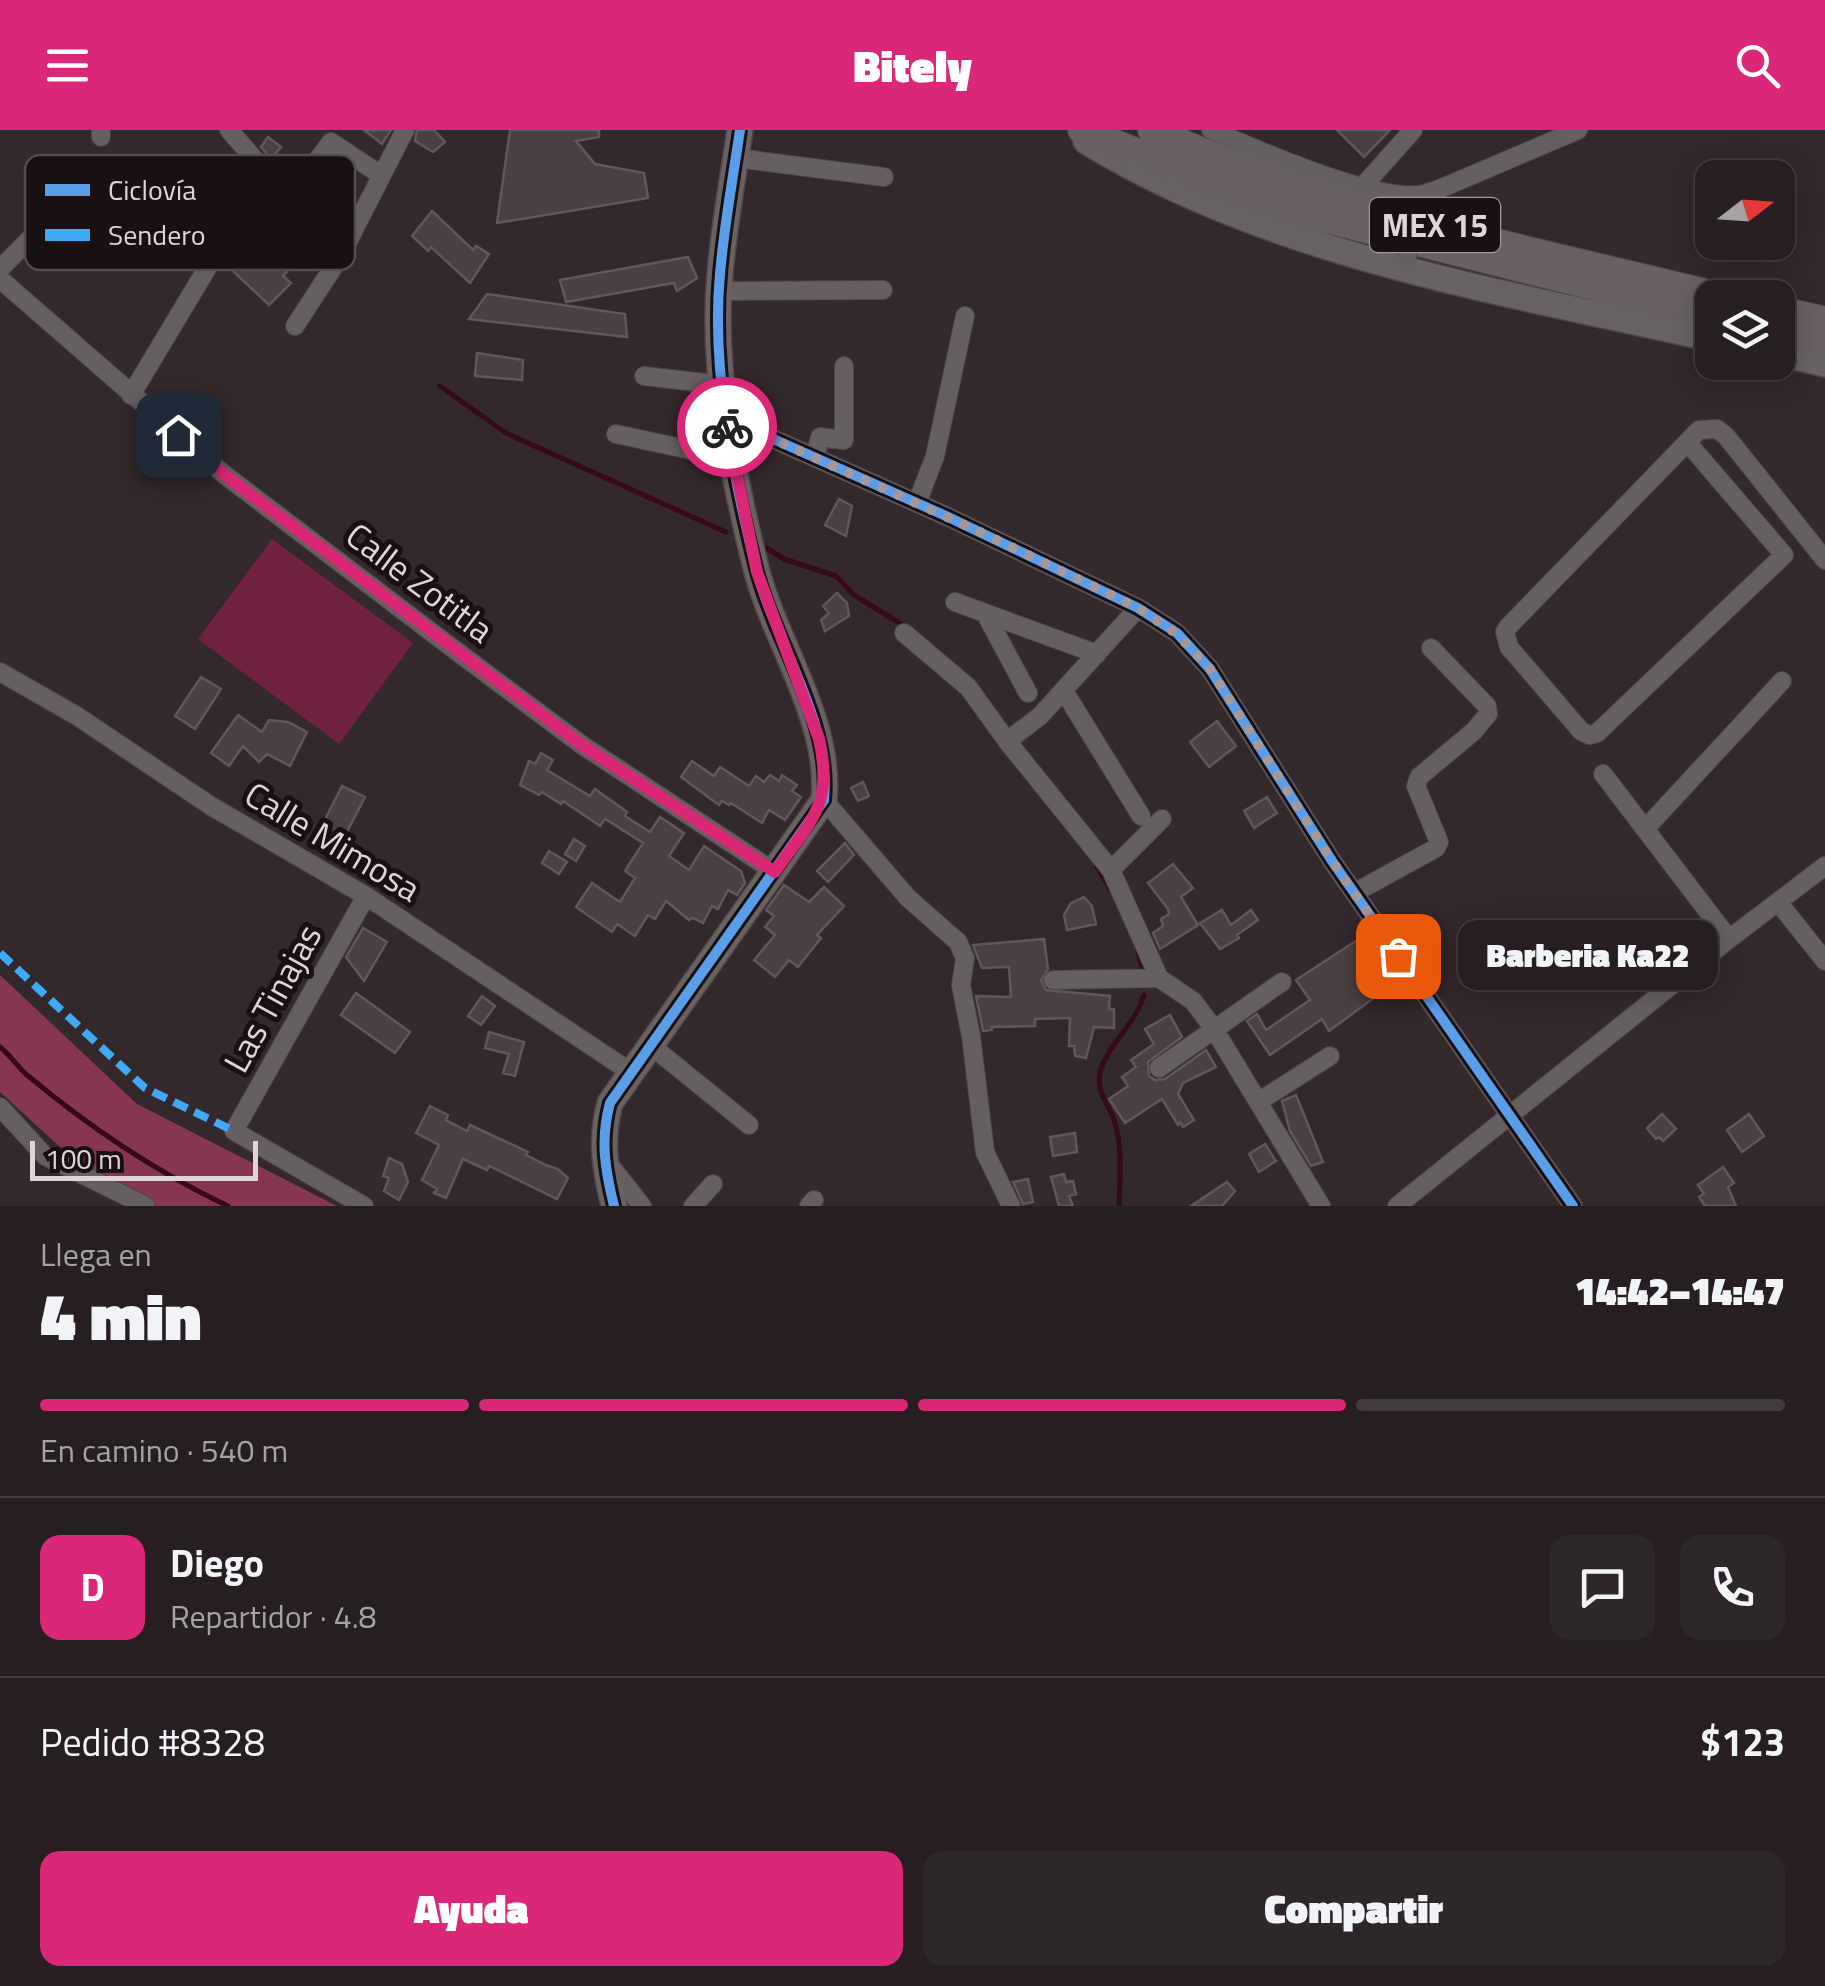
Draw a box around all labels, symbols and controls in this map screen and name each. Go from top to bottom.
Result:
text: Bitely [853,31,972,99]
icon: menu [40,38,95,93]
icon: search [1730,38,1785,93]
legend [25,155,355,270]
north arrow [1695,160,1795,260]
map controls [1695,160,1795,380]
text: Ciclovía [108,168,196,211]
road number: MEX 15 [1370,198,1500,252]
text: Sendero [108,213,206,256]
button: layers [1695,280,1795,380]
courier [677,377,777,477]
pin [136,393,221,478]
icon: bike [700,400,755,455]
icon: home [151,408,206,463]
street label: Calle Zotitla [335,508,505,656]
street label: Calle Mimosa [235,767,431,915]
street label: Las Tinajas [209,914,335,1082]
pin [1356,914,1441,999]
callout: Barberia Ka22 [1458,921,1718,991]
icon: bag [1371,929,1426,984]
text: Barberia Ka22 [1487,931,1689,979]
scale bar [30,1136,258,1180]
text: 100 m [45,1137,122,1180]
text: Llega en [40,1230,152,1278]
text: 14:42–14:47 [1575,1262,1785,1320]
text: 4 min [40,1266,201,1365]
text: En camino · 540 m [40,1426,288,1474]
text: Diego [170,1534,264,1592]
button: chat [1550,1535,1655,1640]
button: phone [1680,1535,1785,1640]
text: D [80,1558,105,1616]
text: Repartidor · 4.8 [170,1592,376,1640]
text: Pedido #8328 [40,1713,265,1771]
text: $123 [1700,1713,1785,1771]
button: Ayuda [40,1851,903,1966]
button: Compartir [923,1851,1785,1966]

